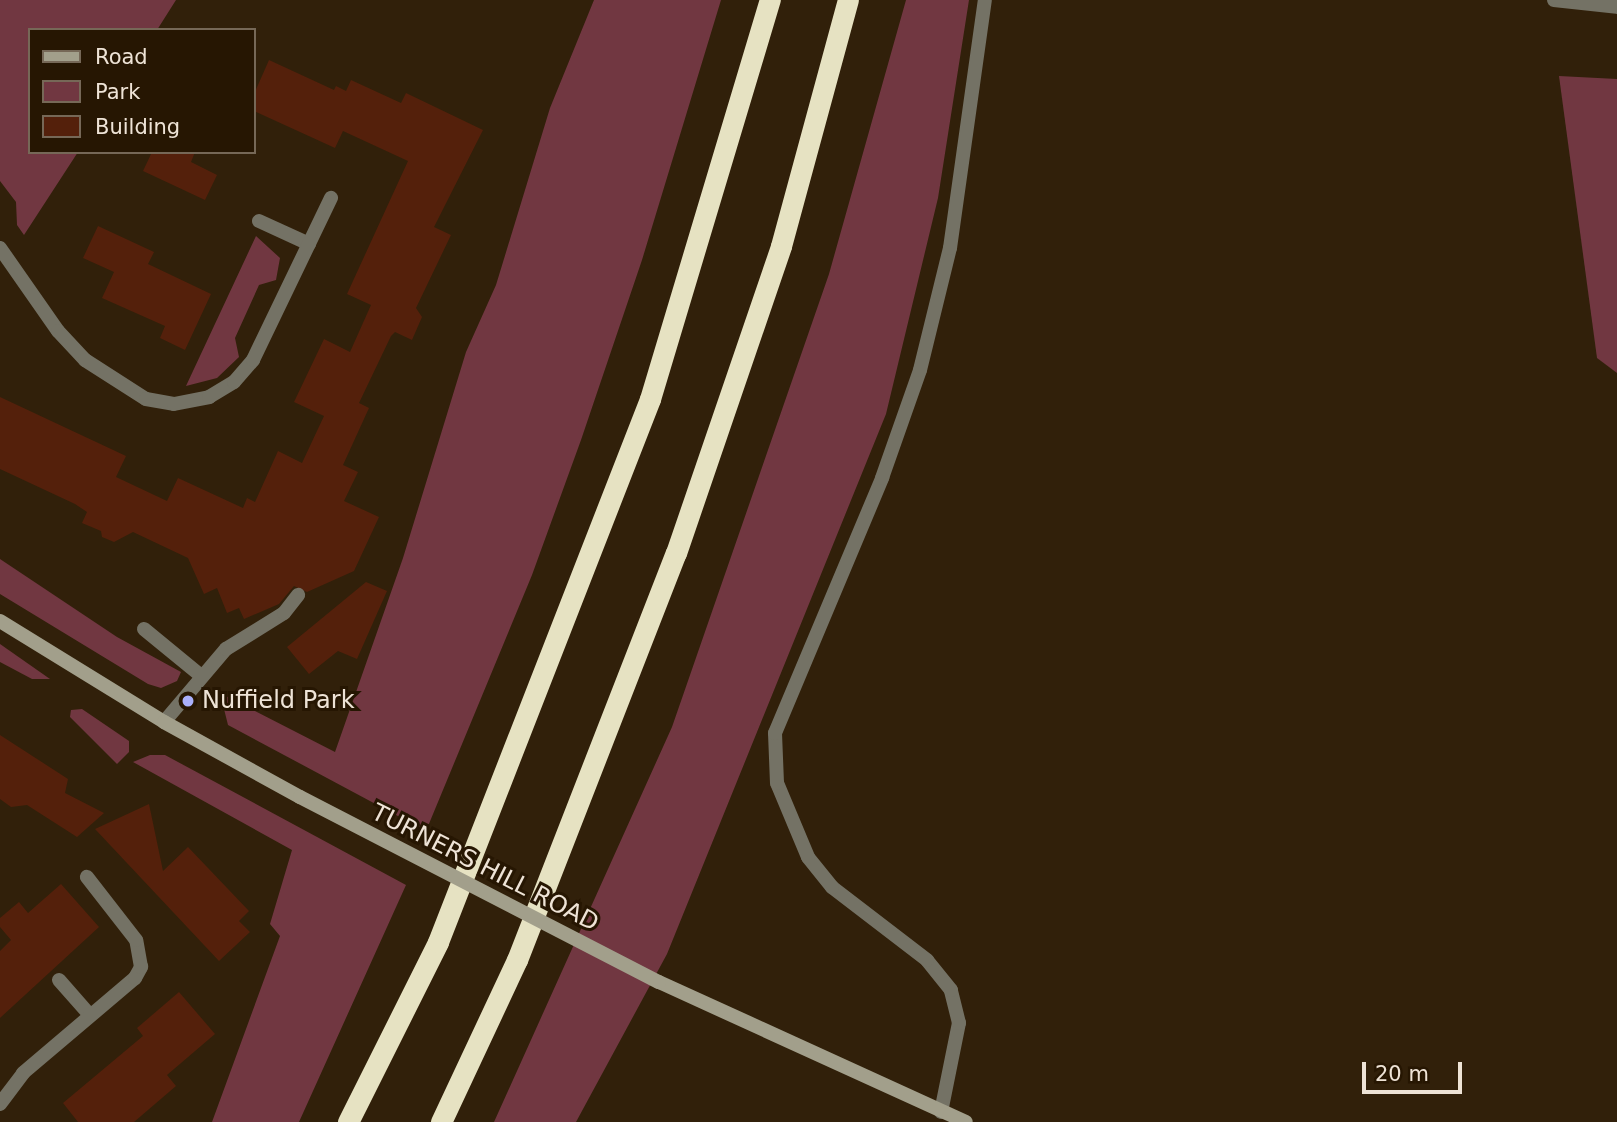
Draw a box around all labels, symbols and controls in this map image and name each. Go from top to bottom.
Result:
legend [28,28,256,154]
text: Road [95,45,148,69]
text: Park [95,80,140,104]
text: Building [95,115,180,139]
place label: Nuffield Park [202,687,355,715]
marker: Nuffield Park [180,693,196,709]
street label: TURNERS HILL ROAD [367,798,603,938]
scale bar [1365,1048,1465,1092]
text: 20 m [1375,1062,1429,1086]

